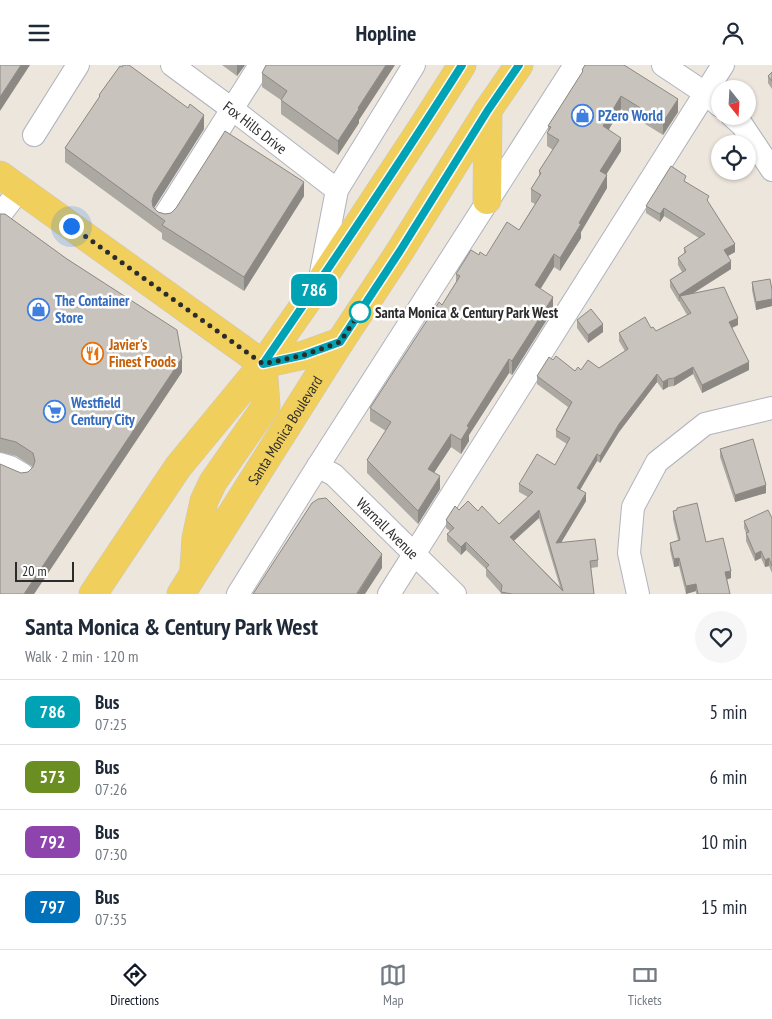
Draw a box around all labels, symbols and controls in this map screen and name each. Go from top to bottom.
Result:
icon: menu [25,19,53,47]
text: Hopline [356,19,416,47]
icon: person [719,19,747,47]
north arrow [711,80,756,125]
map controls [711,80,756,180]
street label: Fox Hills Drive [220,97,291,158]
shop icon: PZero World [570,103,594,127]
place label: PZero World [598,106,663,125]
button: locate [711,135,756,180]
your location [59,214,84,239]
line badge: 786 [285,274,343,306]
text: 786 [301,278,327,301]
place label: The Container Store [55,291,130,327]
shop icon: The Container Store [27,297,51,321]
marker: Santa Monica & Century Park West [349,301,371,323]
place label: Santa Monica & Century Park West [375,303,559,322]
place label: Javier's Finest Foods [108,335,176,371]
restaurant icon: Javier's Finest Foods [81,341,105,365]
street label: Santa Monica Boulevard [243,372,326,488]
place label: Westfield Century City [70,393,136,429]
supermarket icon: Westfield Century City [43,399,67,423]
street label: Warnall Avenue [353,493,423,563]
scale bar [15,559,74,582]
text: 20 m [22,562,47,580]
text: Santa Monica & Century Park West [25,611,318,642]
button: heart [695,611,747,663]
text: Walk · 2 min · 120 m [25,646,138,666]
text: Bus [95,690,119,714]
text: 786 [40,700,65,723]
text: 5 min [710,700,747,724]
text: 07:25 [95,714,127,734]
text: Bus [95,755,119,779]
text: 573 [40,765,65,788]
text: 6 min [710,765,747,789]
text: 07:26 [95,779,127,799]
text: Bus [95,820,119,844]
text: 792 [40,830,65,853]
text: 10 min [701,830,747,854]
text: 07:30 [95,844,127,864]
text: Bus [95,885,119,909]
text: 797 [40,895,65,918]
text: 15 min [701,895,747,919]
text: 07:35 [95,909,127,929]
tab: Directions [110,961,159,1009]
tab: Map [379,961,407,1009]
tab: Tickets [628,961,662,1009]

